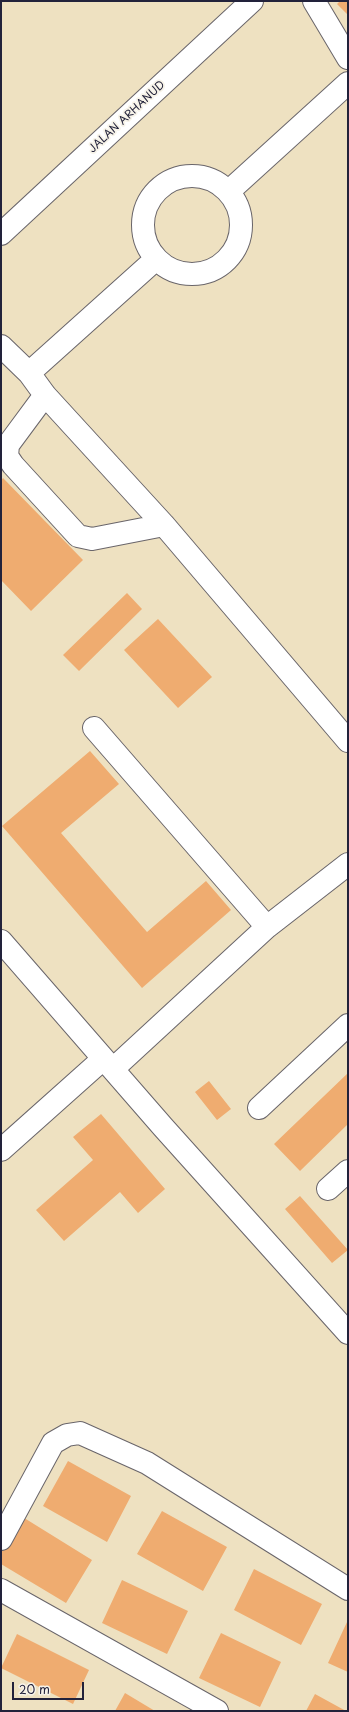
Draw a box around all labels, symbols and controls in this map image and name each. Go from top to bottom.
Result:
street label: JALAN ARHANUD [86,78,168,156]
scale bar [14,1674,86,1700]
text: 20 m [19,1680,50,1698]

